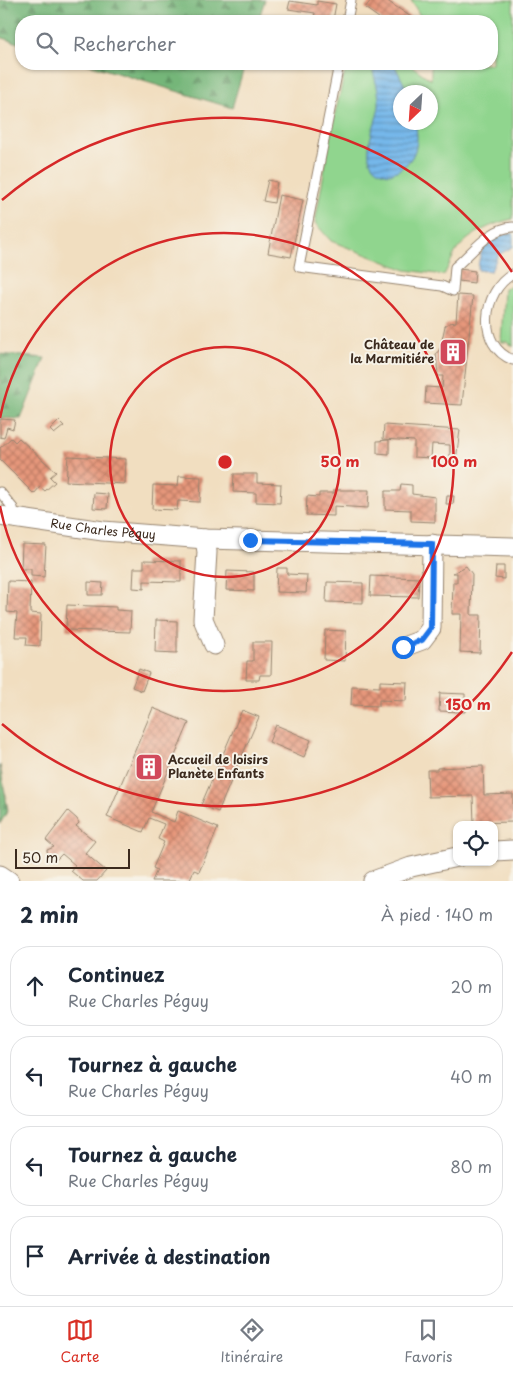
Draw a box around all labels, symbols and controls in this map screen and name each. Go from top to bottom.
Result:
search box [15,15,498,70]
icon: search [33,29,61,57]
text: Rechercher [73,29,176,57]
north arrow [393,85,438,130]
place label: Château de la Marmitiére [350,335,434,367]
building icon: Château de la Marmitiére [438,337,468,367]
text: 50 m [321,449,359,472]
text: 100 m [431,449,477,472]
centre of rings [216,453,234,471]
street label: Rue Charles Péguy [49,513,156,543]
route end [239,529,262,552]
route start [392,636,415,659]
text: 150 m [445,692,491,715]
place label: Accueil de loisirs Planète Enfants [167,750,268,782]
building icon: Accueil de loisirs Planète Enfants [134,752,164,782]
map controls [453,821,498,866]
button: locate [453,821,498,866]
scale bar [15,846,130,869]
text: 50 m [22,847,58,868]
text: 2 min [20,898,79,930]
text: À pied · 140 m [381,902,493,926]
text: Continuez [68,960,165,988]
icon: ahead [21,972,49,1000]
text: 20 m [451,974,492,998]
text: Rue Charles Péguy [68,988,209,1012]
text: Tournez à gauche [68,1050,237,1078]
icon: left [21,1062,49,1090]
text: 40 m [450,1064,492,1088]
text: Rue Charles Péguy [68,1078,209,1102]
text: Tournez à gauche [68,1140,237,1168]
icon: left [21,1152,49,1180]
text: 80 m [450,1154,492,1178]
text: Rue Charles Péguy [68,1168,209,1192]
icon: arrive [21,1242,49,1270]
text: Arrivée à destination [68,1242,271,1270]
tab: Carte [61,1316,99,1367]
tab: Itinéraire [220,1316,283,1367]
tab: Favoris [404,1316,452,1367]

